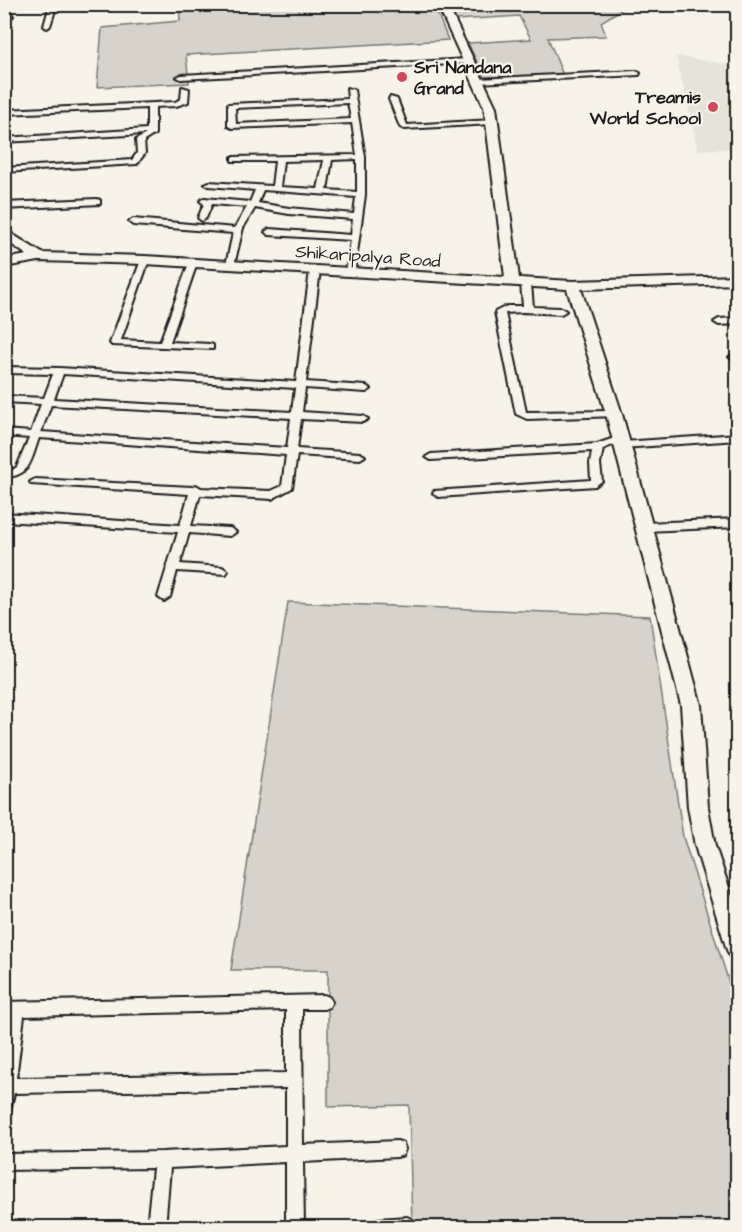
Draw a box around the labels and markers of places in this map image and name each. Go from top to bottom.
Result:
place label: Sri Nandana Grand [413,55,512,101]
marker: Sri Nandana Grand [395,70,409,84]
place label: Treamis World School [589,85,701,131]
marker: Treamis World School [706,100,720,114]

